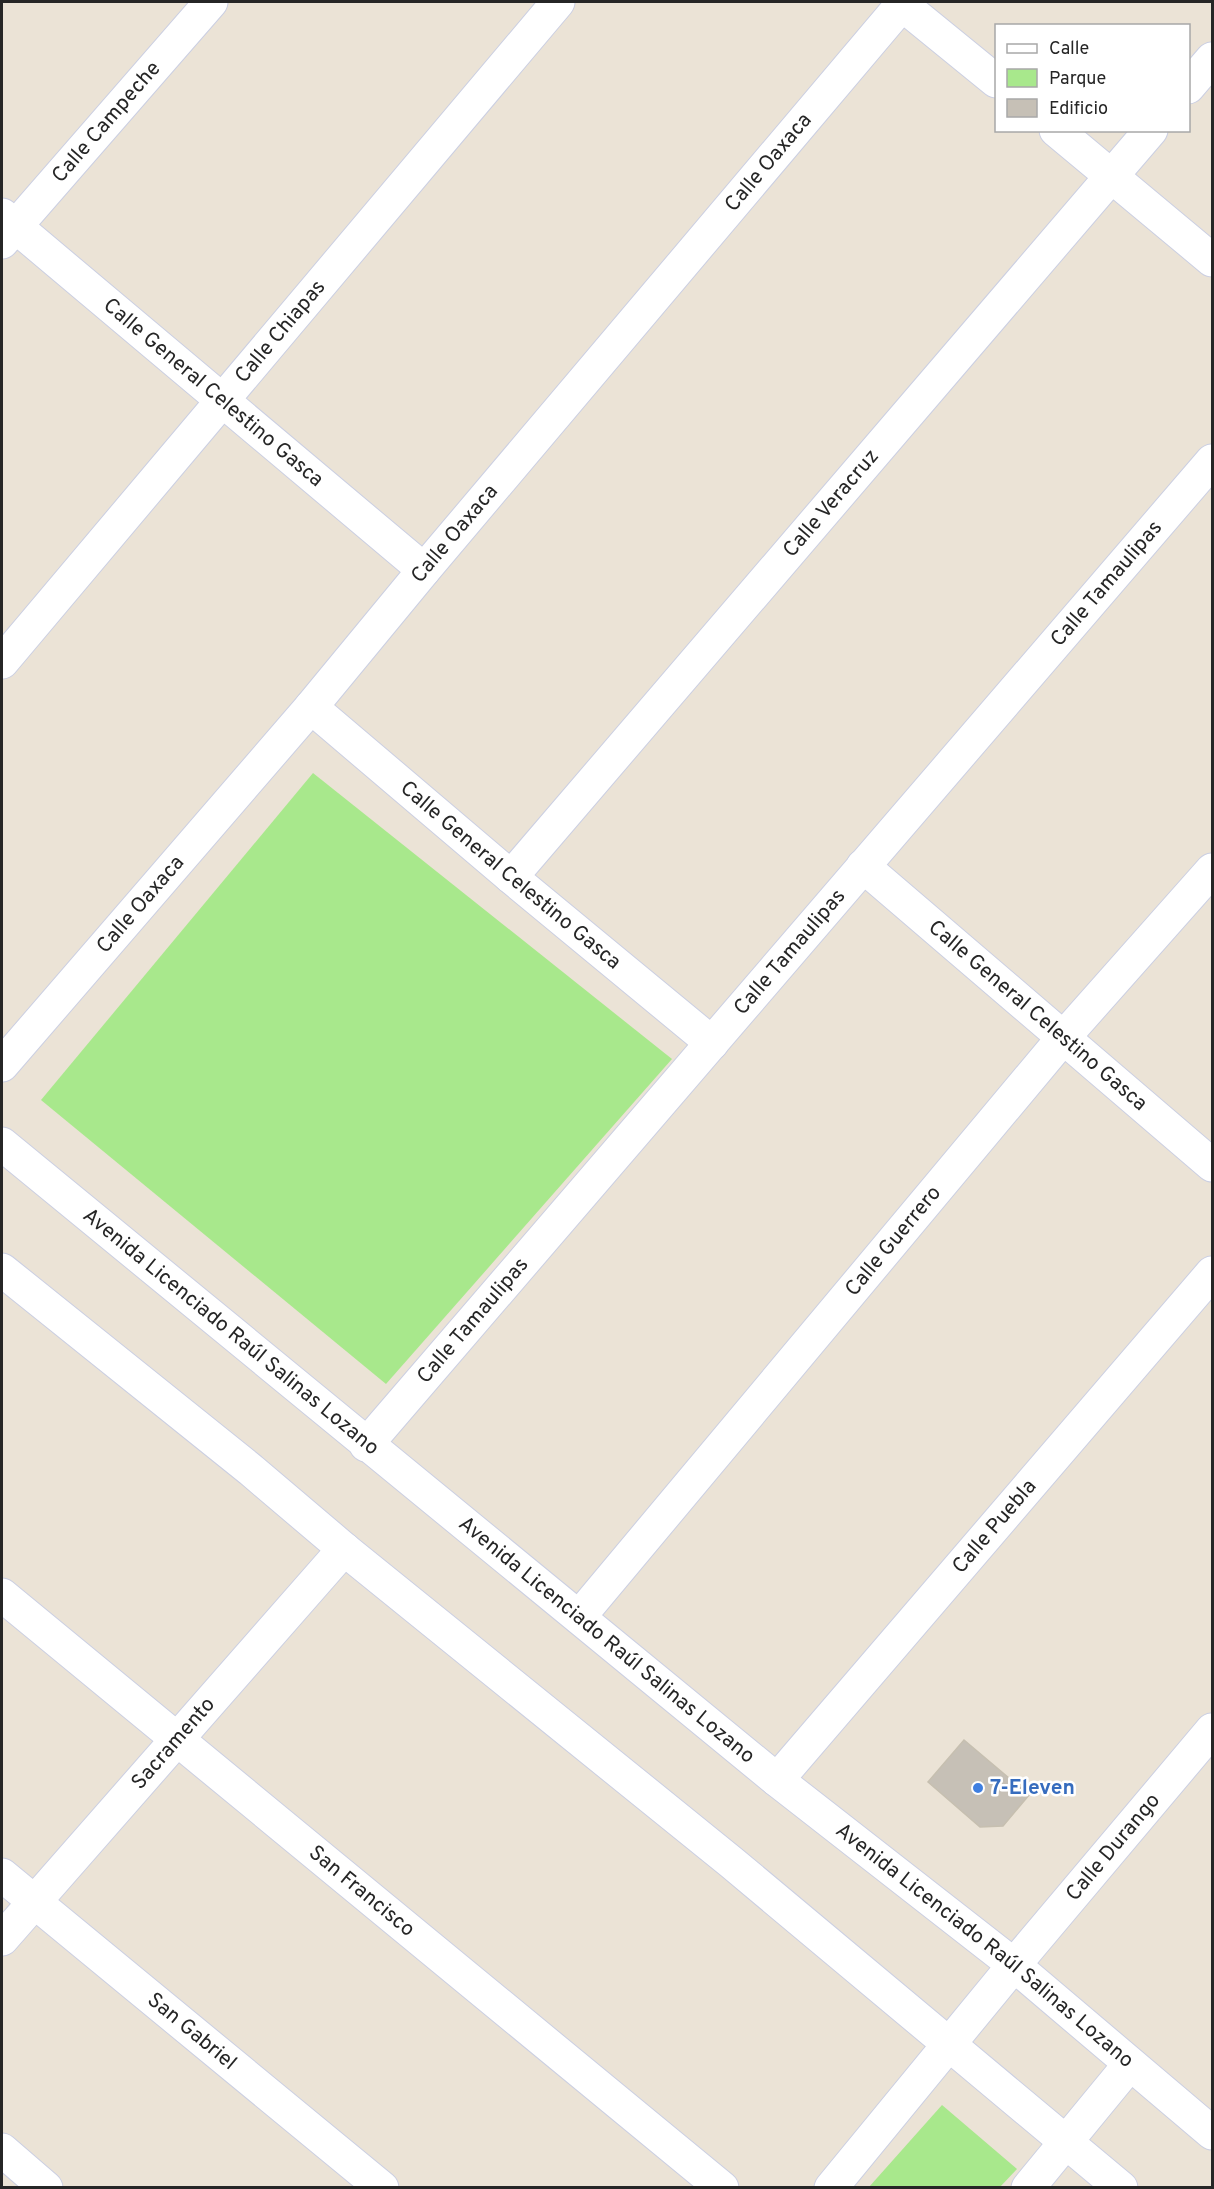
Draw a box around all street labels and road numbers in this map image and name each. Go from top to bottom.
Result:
street label: Calle Campeche [46,56,167,189]
street label: Calle Oaxaca [719,107,818,218]
street label: Calle Chiapas [229,274,332,389]
street label: Calle General Celestino Gasca [97,292,329,493]
street label: Calle Veracruz [777,444,885,563]
street label: Calle Oaxaca [405,479,504,589]
street label: Calle Tamaulipas [1045,515,1168,652]
street label: Calle General Celestino Gasca [394,775,626,976]
street label: Calle Oaxaca [91,850,190,959]
street label: Calle Tamaulipas [728,883,852,1021]
street label: Calle General Celestino Gasca [922,914,1153,1117]
street label: Calle Guerrero [839,1180,947,1302]
street label: Avenida Licenciado Raúl Salinas Lozano [77,1202,385,1461]
street label: Calle Tamaulipas [411,1252,535,1389]
street label: Calle Puebla [946,1474,1043,1579]
street label: Avenida Licenciado Raúl Salinas Lozano [453,1510,760,1770]
street label: Sacramento [126,1692,221,1795]
street label: Calle Durango [1060,1788,1166,1907]
street label: Avenida Licenciado Raúl Salinas Lozano [830,1817,1139,2074]
street label: San Francisco [303,1840,420,1943]
street label: San Gabriel [142,1987,242,2076]

